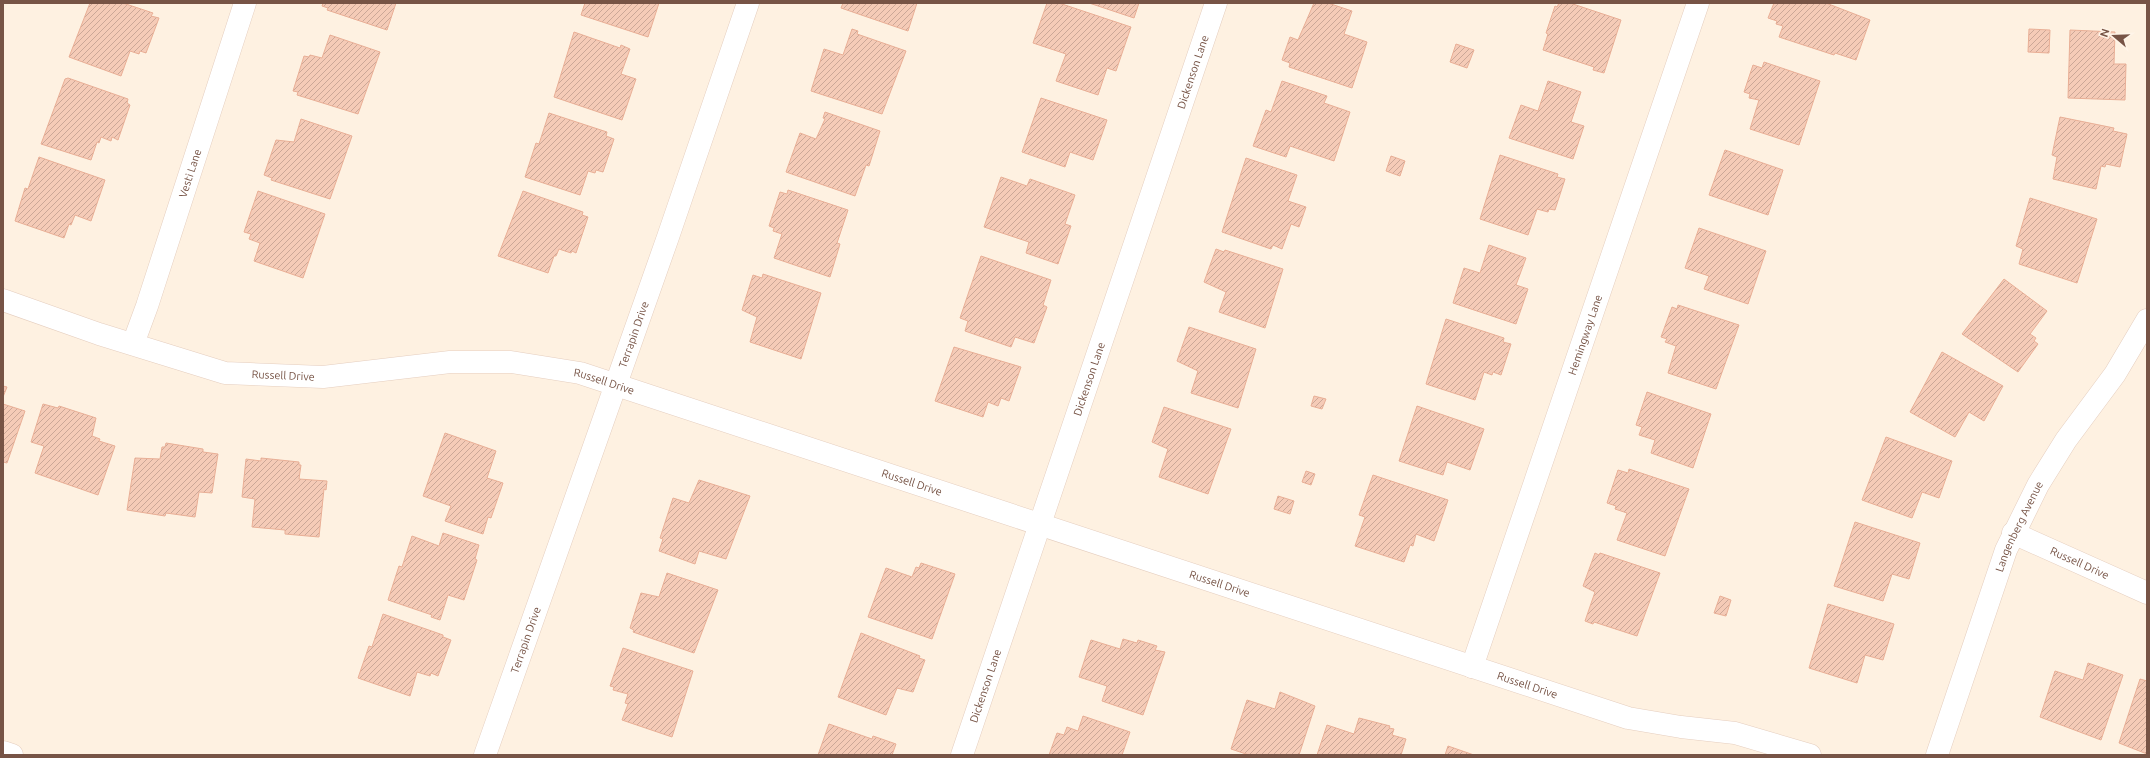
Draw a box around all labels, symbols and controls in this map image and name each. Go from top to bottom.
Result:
north arrow [2094,16,2134,56]
text: N [2098,27,2112,39]
street label: Dickenson Lane [1175,34,1211,110]
street label: Vesti Lane [176,147,203,199]
street label: Hemingway Lane [1566,293,1604,377]
street label: Terrapin Drive [616,300,651,369]
street label: Dickenson Lane [1071,340,1107,417]
street label: Russell Drive [573,366,636,397]
street label: Russell Drive [251,368,315,383]
street label: Russell Drive [880,467,944,498]
street label: Langenberg Avenue [1993,479,2045,573]
street label: Russell Drive [2048,544,2111,581]
street label: Russell Drive [1188,568,1252,599]
street label: Terrapin Drive [508,605,543,675]
street label: Dickenson Lane [967,647,1003,724]
street label: Russell Drive [1496,669,1559,700]

